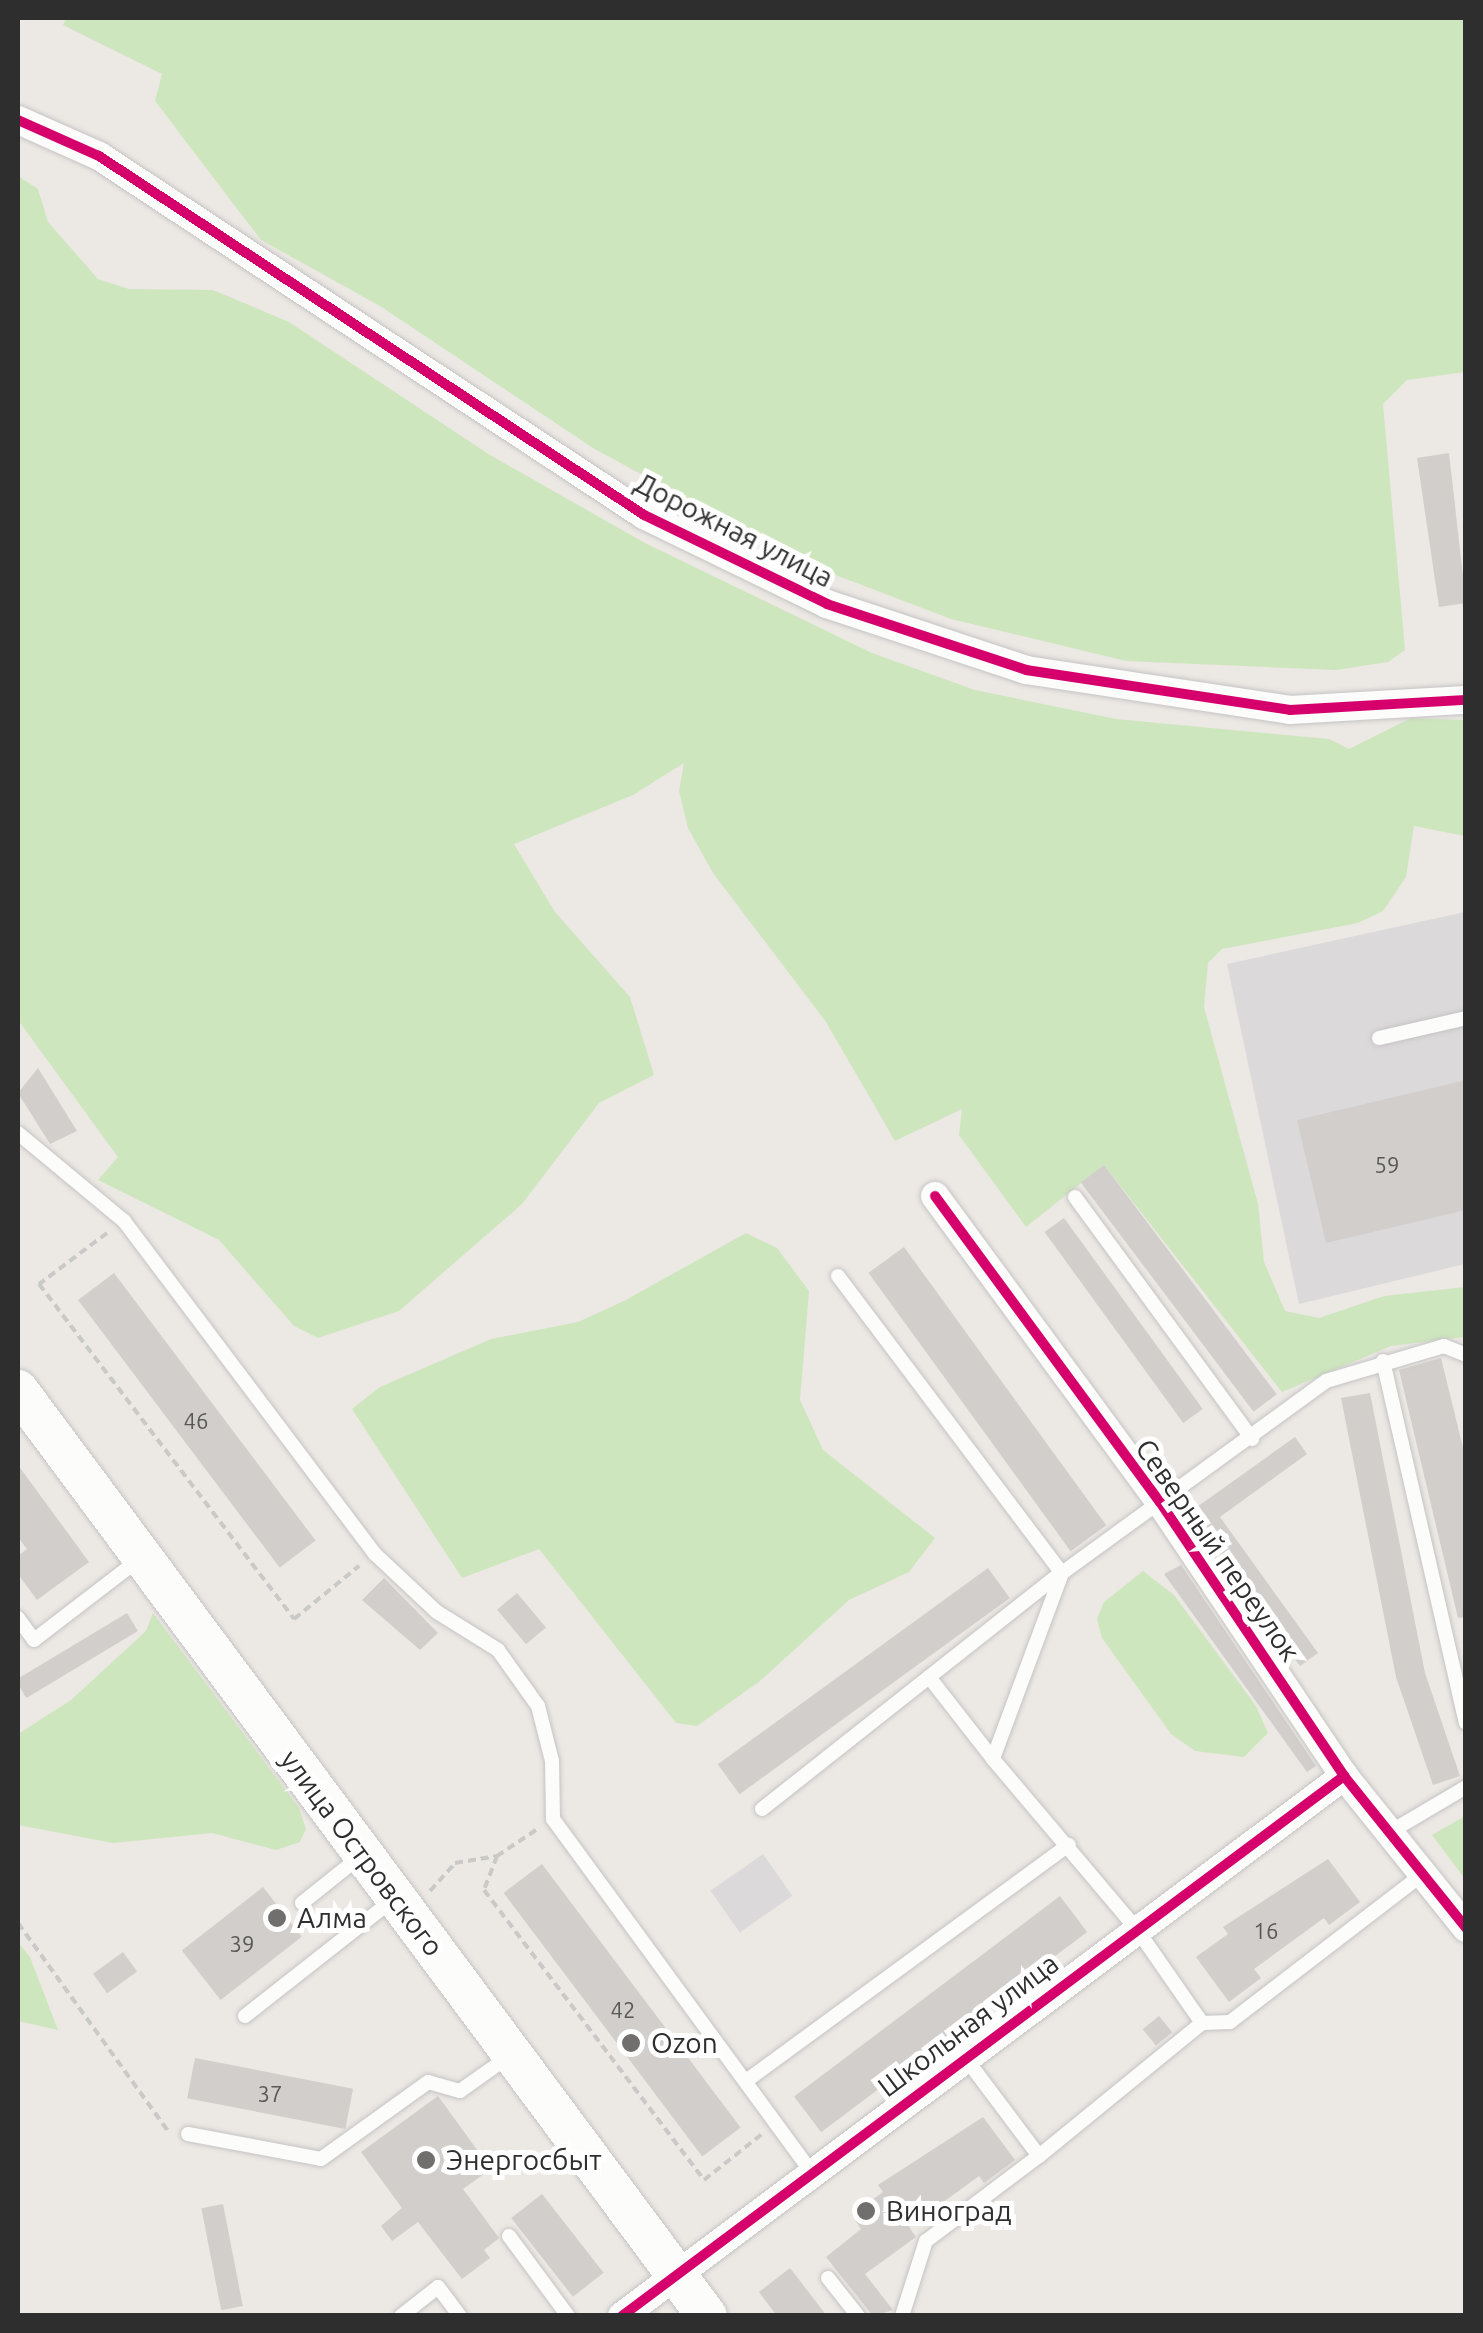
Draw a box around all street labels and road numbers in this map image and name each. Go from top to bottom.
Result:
street label: Дорожная улица [629,466,839,594]
street label: Северный переулок [1129,1432,1307,1668]
street label: улица Островского [273,1743,451,1963]
street label: Школьная улица [871,1946,1065,2104]

